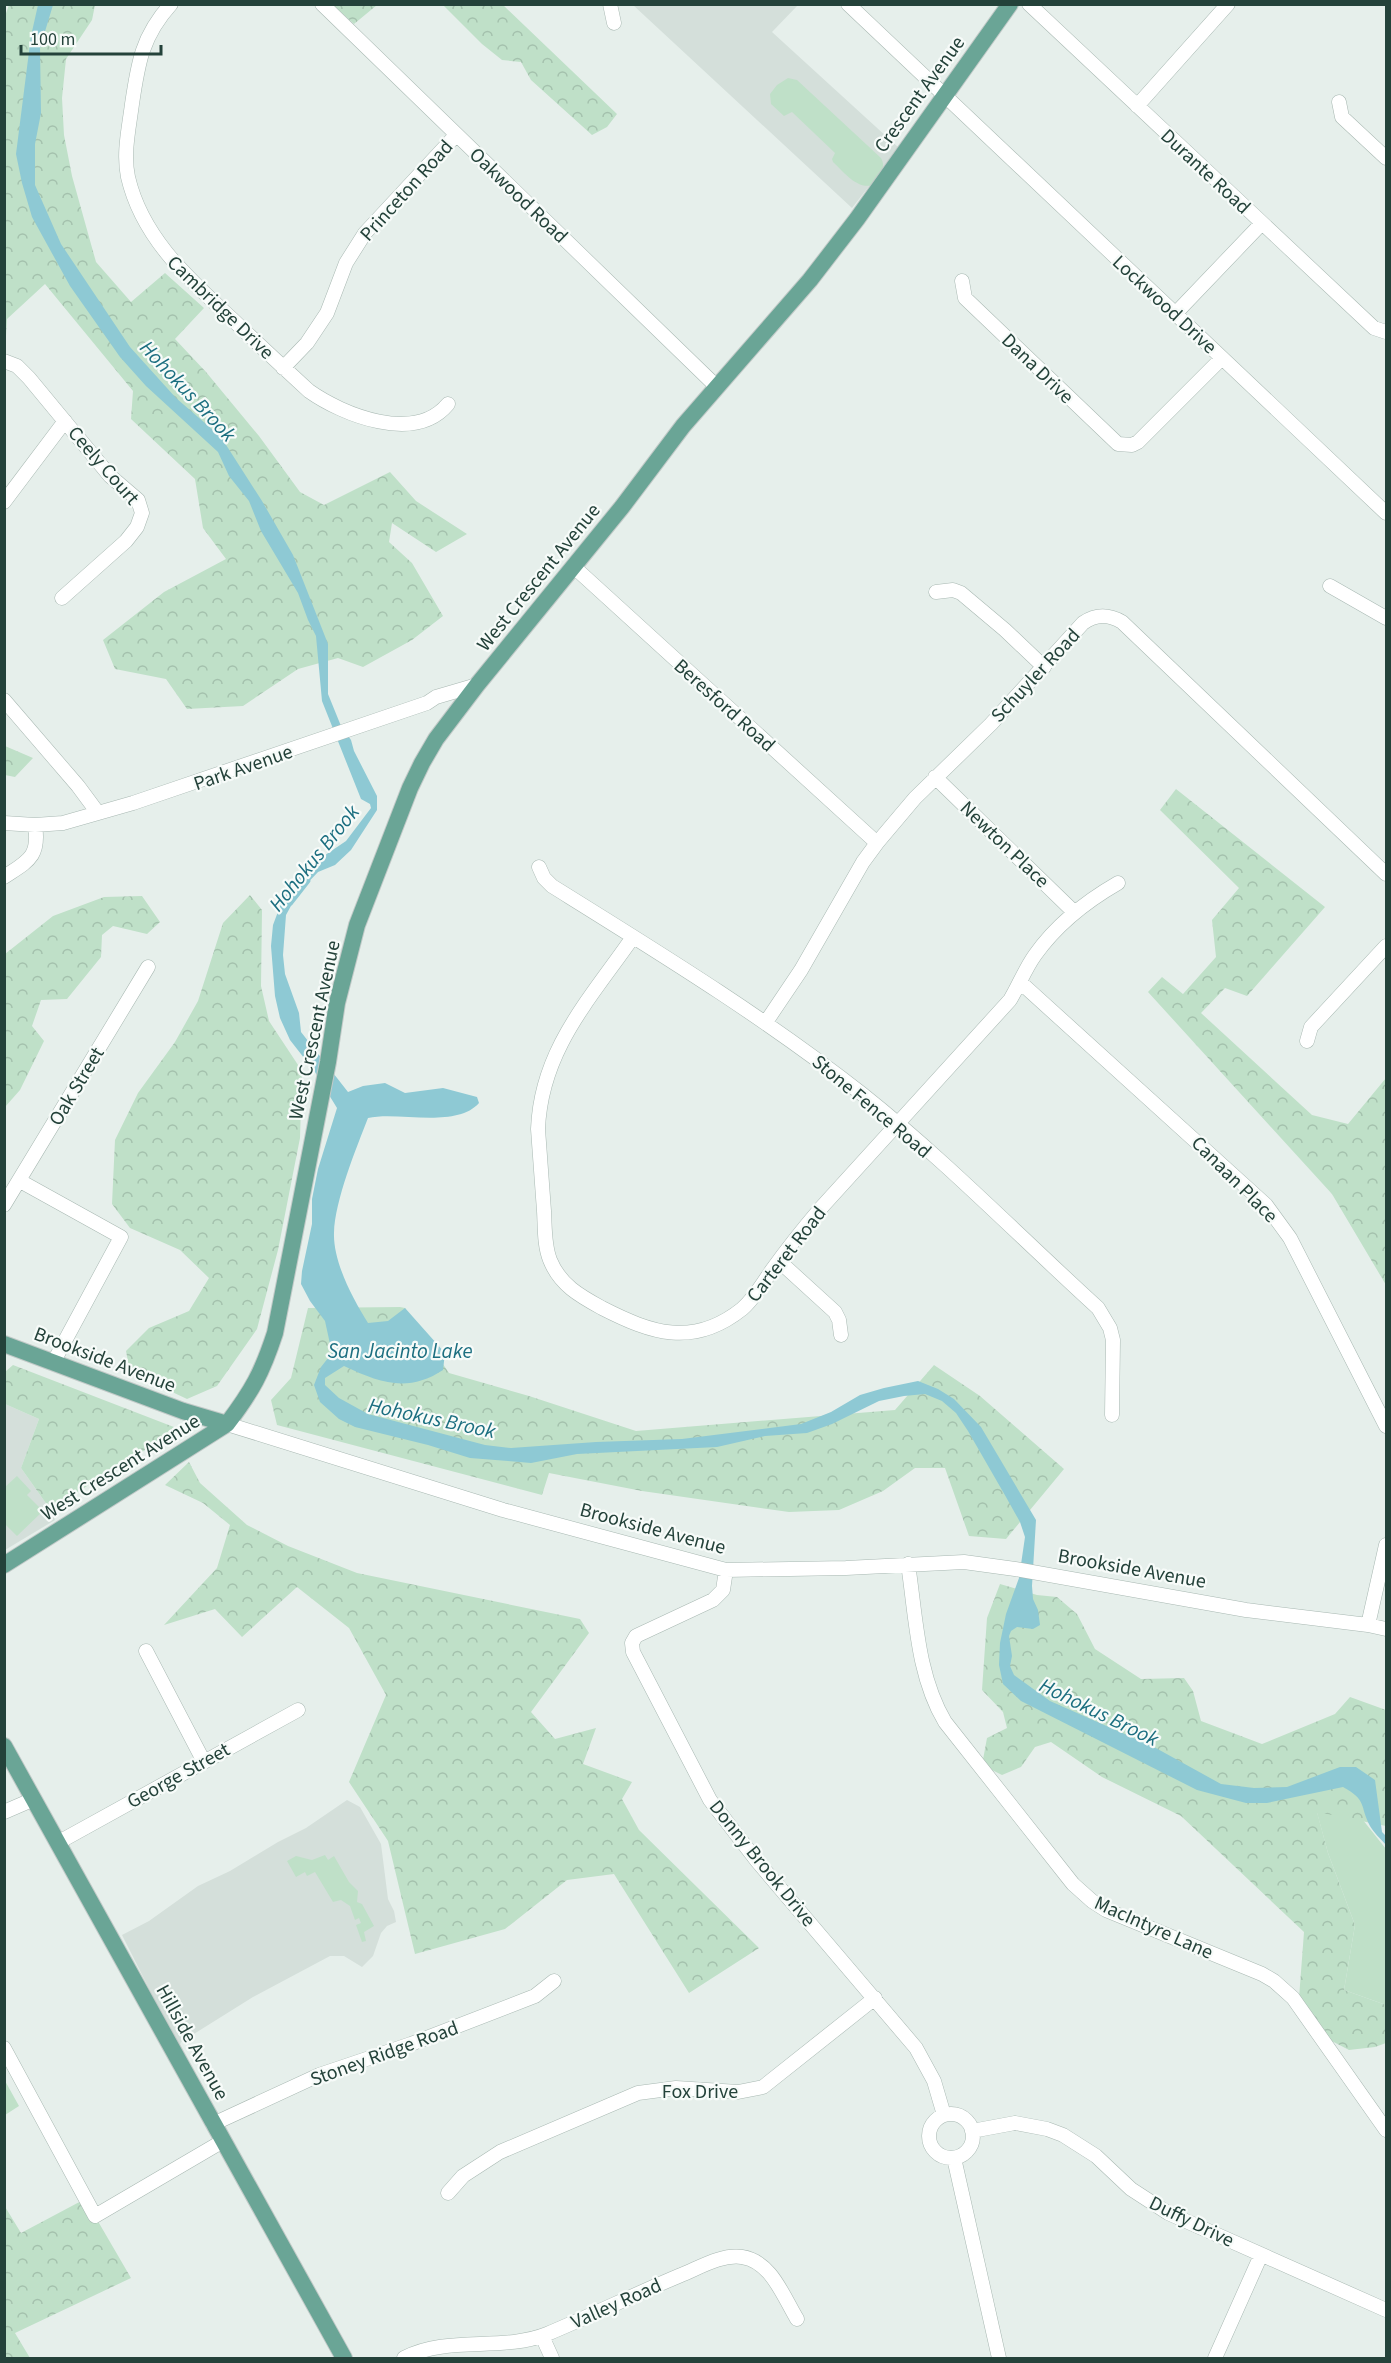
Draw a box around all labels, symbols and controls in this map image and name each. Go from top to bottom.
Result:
scale bar [21,18,160,56]
text: 100 m [30,27,75,52]
street label: Crescent Avenue [868,30,972,159]
street label: Durante Road [1154,123,1257,221]
street label: Princeton Road [354,134,460,247]
street label: Oakwood Road [463,141,574,250]
street label: Cambridge Drive [161,249,280,366]
street label: Lockwood Drive [1106,249,1223,361]
street label: Dana Drive [995,327,1080,410]
water label: Hohokus Brook [133,333,244,449]
street label: Ceely Court [61,420,146,511]
street label: West Crescent Avenue [470,498,607,657]
street label: Schuyler Road [985,622,1087,729]
street label: Beresford Road [667,653,781,759]
street label: Park Avenue [190,738,297,798]
street label: Newton Place [953,795,1055,895]
water label: Hohokus Brook [262,797,367,918]
street label: West Crescent Avenue [282,938,348,1123]
street label: Oak Street [42,1042,111,1131]
street label: Stone Fence Road [806,1048,937,1165]
street label: Canaan Place [1185,1130,1284,1229]
street label: Carteret Road [740,1201,833,1309]
street label: Brookside Avenue [30,1320,180,1400]
water label: San Jacinto Lake [327,1336,473,1366]
water label: Hohokus Brook [366,1390,499,1446]
street label: West Crescent Avenue [36,1407,206,1528]
street label: Brookside Avenue [577,1496,729,1562]
street label: Brookside Avenue [1056,1542,1208,1596]
water label: Hohokus Brook [1034,1670,1165,1754]
street label: George Street [122,1736,235,1816]
street label: Donny Brook Drive [702,1794,822,1933]
street label: MacIntyre Lane [1090,1889,1218,1967]
street label: Hillside Avenue [149,1980,235,2105]
street label: Stoney Ridge Road [306,2014,462,2094]
street label: Fox Drive [662,2078,738,2106]
street label: Duffy Drive [1144,2189,1239,2255]
street label: Valley Road [567,2272,666,2336]

